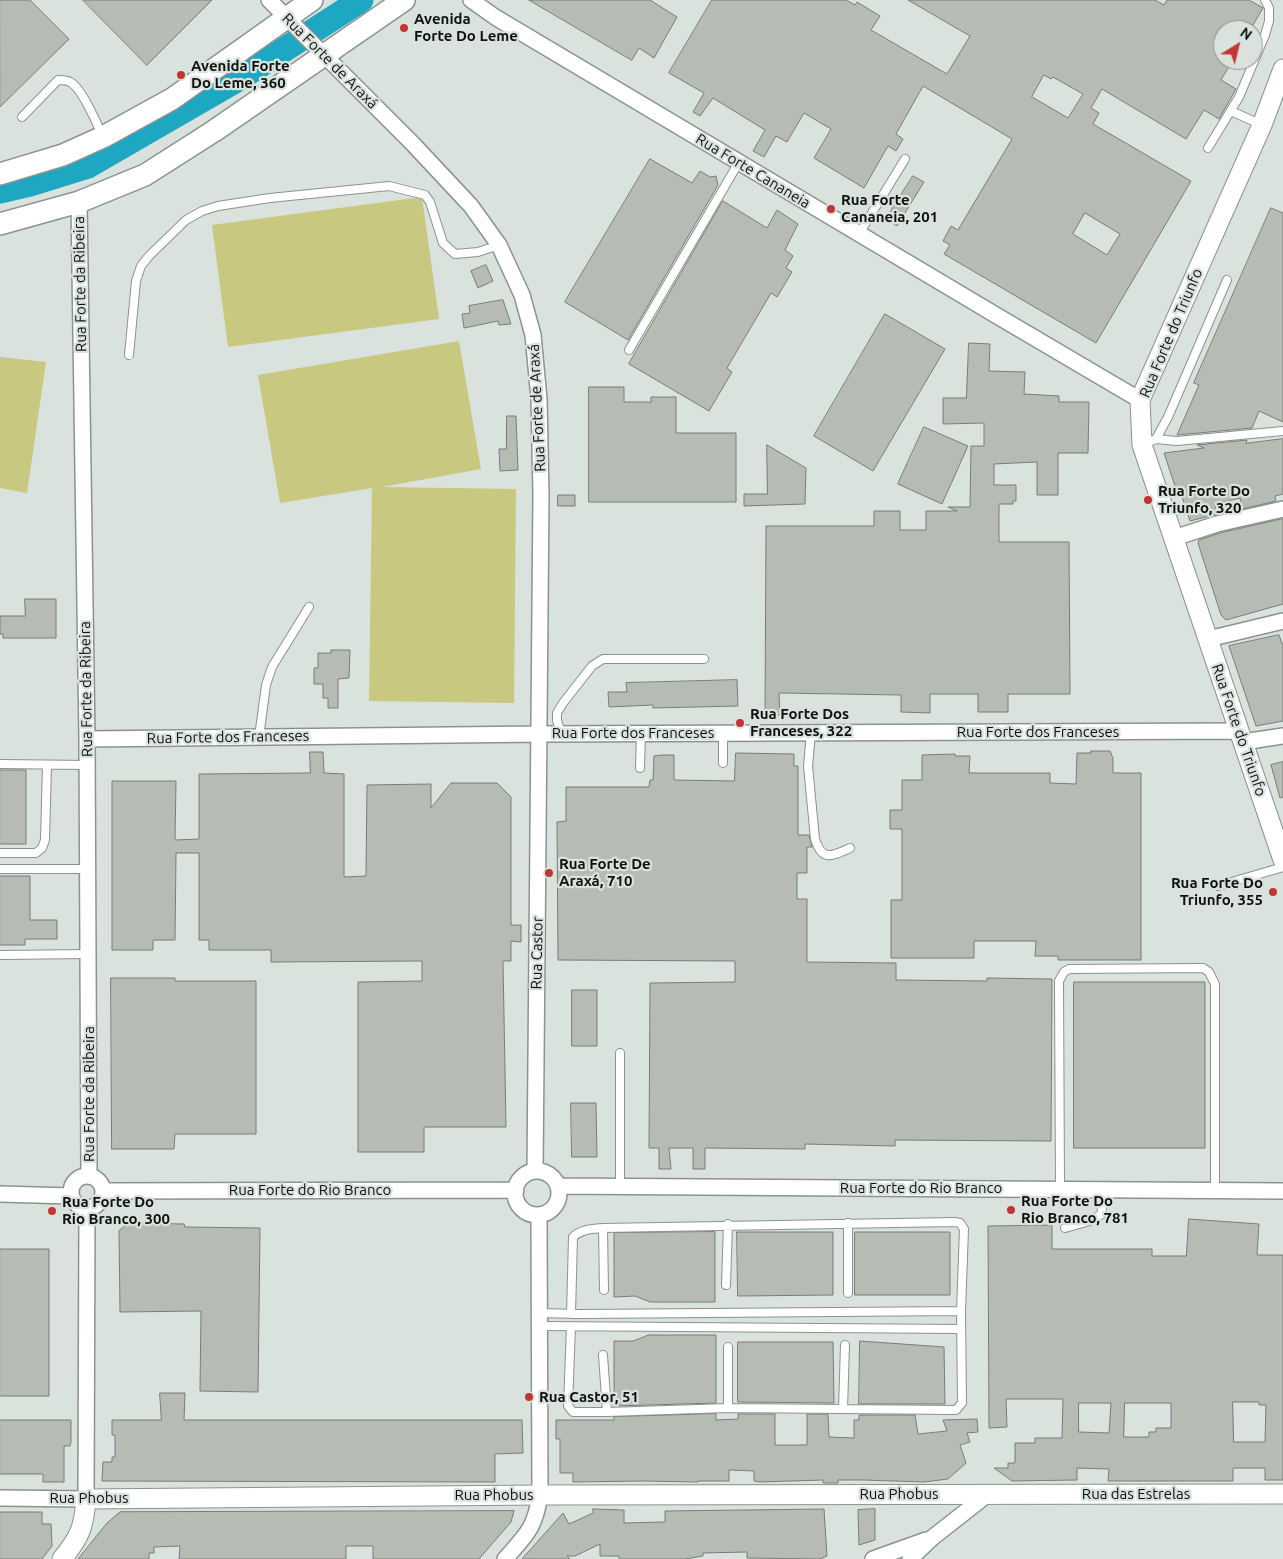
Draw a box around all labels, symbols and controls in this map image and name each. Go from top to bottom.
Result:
street label: Rua Forte de Araxá [278,9,382,113]
place label: Avenida Forte Do Leme [414,10,518,45]
north arrow [1213,20,1263,70]
marker: Avenida Forte Do Leme [398,22,410,34]
text: N [1237,24,1255,43]
place label: Avenida Forte Do Leme, 360 [191,57,290,92]
marker: Avenida Forte Do Leme, 360 [175,69,187,81]
street label: Rua Forte Cananeia [692,130,814,212]
place label: Rua Forte Cananeia, 201 [841,191,938,226]
marker: Rua Forte Cananeia, 201 [825,203,837,215]
street label: Rua Forte da Ribeira [70,216,90,352]
street label: Rua Forte do Triunfo [1136,266,1206,400]
street label: Rua Forte de Araxá [525,344,549,472]
place label: Rua Forte Do Triunfo, 320 [1158,482,1250,517]
marker: Rua Forte Do Triunfo, 320 [1142,494,1154,506]
street label: Rua Forte da Ribeira [76,621,96,757]
street label: Rua Forte do Triunfo [1208,661,1270,799]
place label: Rua Forte Dos Franceses, 322 [750,705,852,740]
marker: Rua Forte Dos Franceses, 322 [734,717,746,729]
street label: Rua Forte dos Franceses [957,723,1119,741]
street label: Rua Forte dos Franceses [552,724,714,742]
street label: Rua Forte dos Franceses [147,727,309,747]
place label: Rua Forte De Araxá, 710 [559,855,651,890]
marker: Rua Forte De Araxá, 710 [543,867,555,879]
place label: Rua Forte Do Triunfo, 355 [1171,874,1263,909]
marker: Rua Forte Do Triunfo, 355 [1267,886,1279,898]
street label: Rua Castor [527,916,547,990]
street label: Rua Forte da Ribeira [80,1026,98,1162]
street label: Rua Forte do Rio Branco [840,1179,1002,1197]
street label: Rua Forte do Rio Branco [229,1181,391,1199]
place label: Rua Forte Do Rio Branco, 781 [1021,1192,1129,1227]
place label: Rua Forte Do Rio Branco, 300 [62,1193,170,1228]
marker: Rua Forte Do Rio Branco, 781 [1005,1204,1017,1216]
marker: Rua Forte Do Rio Branco, 300 [46,1205,58,1217]
place label: Rua Castor, 51 [539,1388,639,1406]
marker: Rua Castor, 51 [523,1391,535,1403]
street label: Rua Phobus [859,1485,939,1503]
street label: Rua das Estrelas [1082,1485,1190,1503]
street label: Rua Phobus [454,1486,534,1504]
street label: Rua Phobus [49,1489,129,1507]

